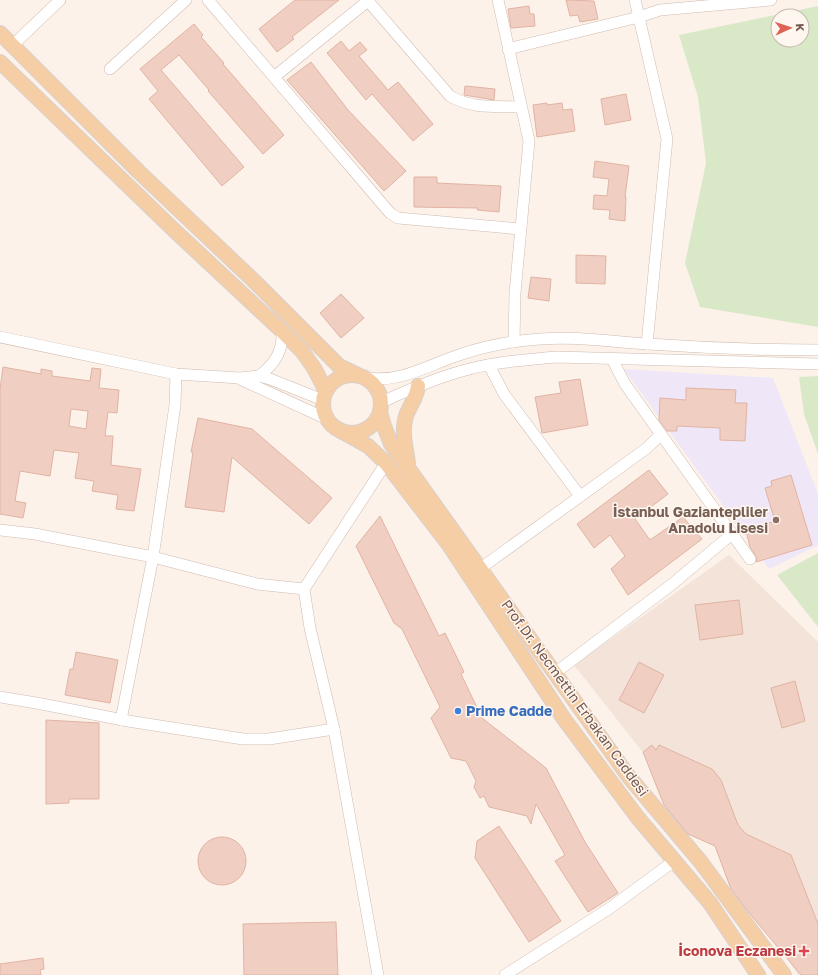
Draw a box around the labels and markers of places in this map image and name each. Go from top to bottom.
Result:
place label: İstanbul Gaziantepliler Anadolu Lisesi [613,503,769,536]
marker: İstanbul Gaziantepliler Anadolu Lisesi [771,515,781,525]
place label: Prime Cadde [466,702,552,719]
marker: Prime Cadde [453,706,463,716]
place label: İconova Eczanesi [678,942,796,959]
marker: İconova Eczanesi [799,946,809,956]

